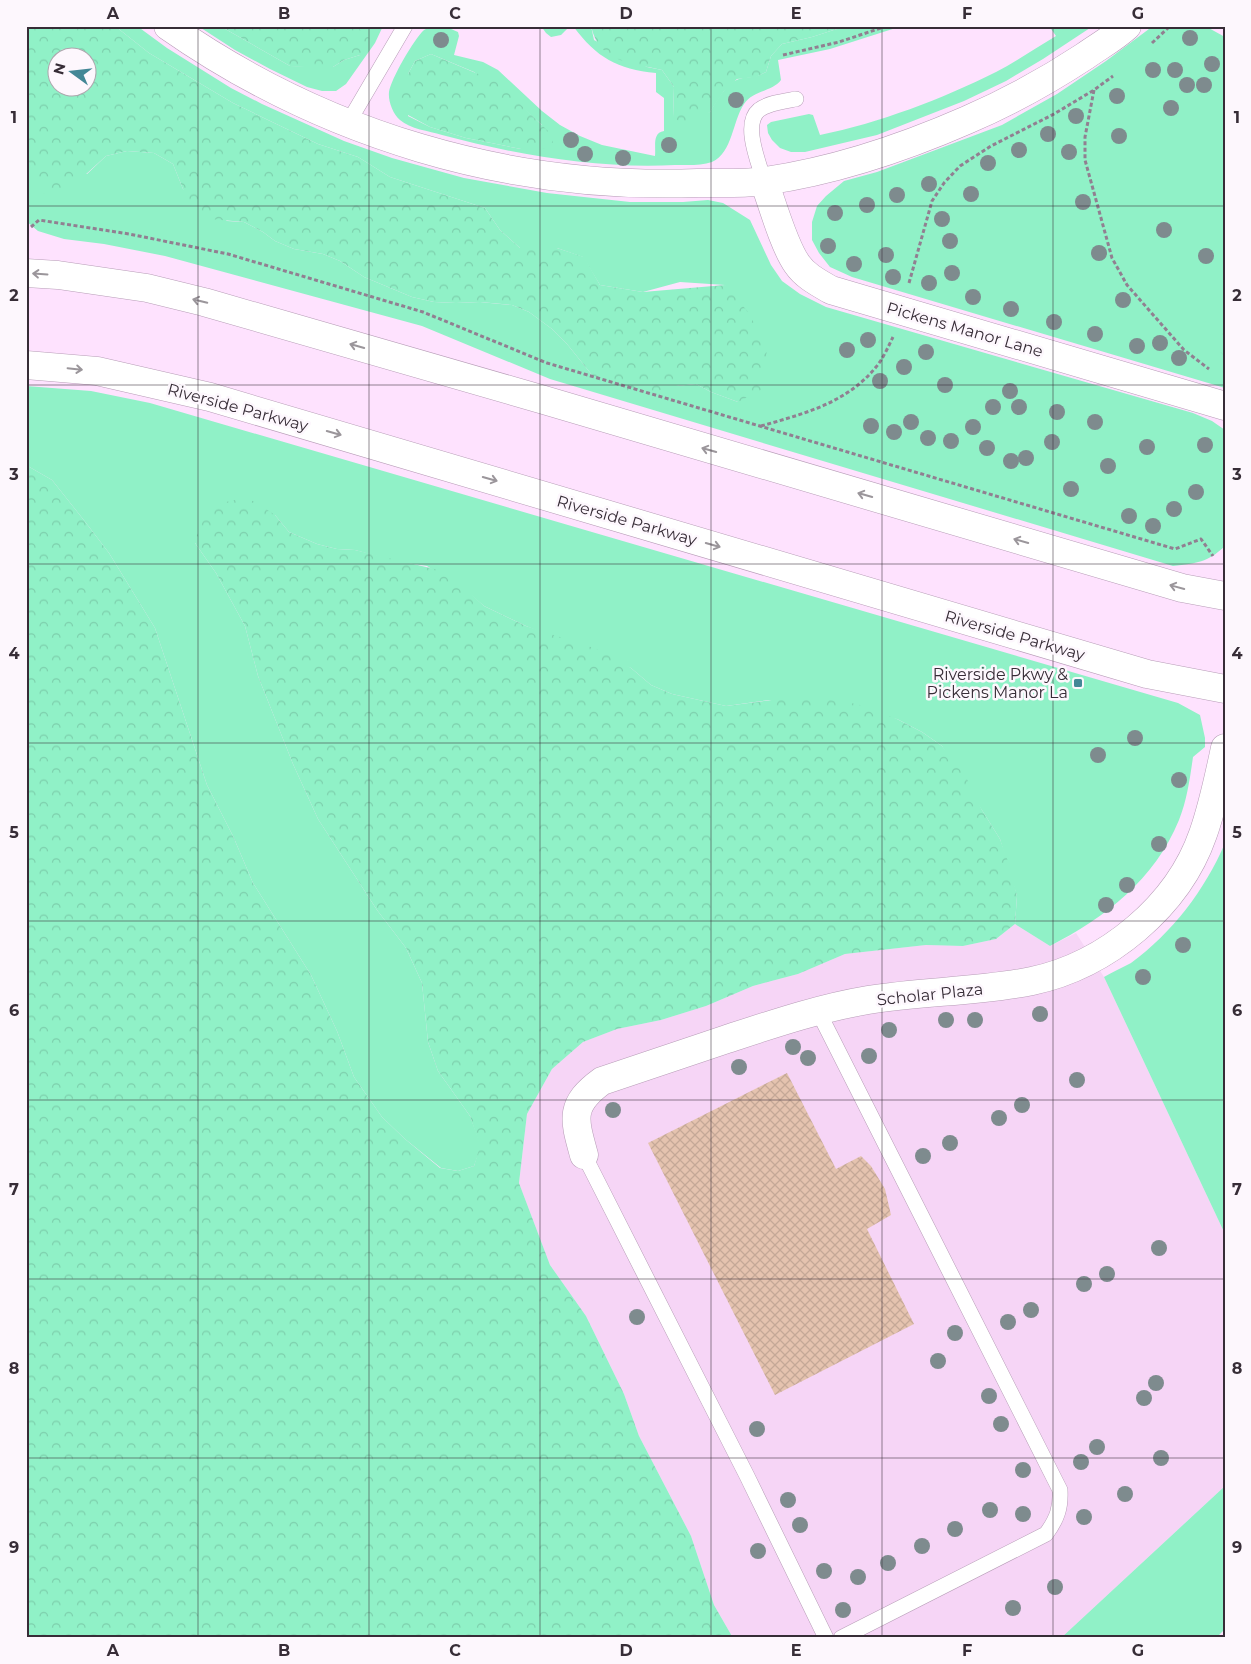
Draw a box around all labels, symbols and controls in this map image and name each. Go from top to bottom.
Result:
text: A [106,4,120,23]
text: B [278,4,290,23]
text: C [449,4,461,23]
text: D [619,4,633,23]
text: E [791,4,801,23]
text: F [962,4,972,23]
text: G [1132,4,1144,23]
north arrow [48,48,98,98]
text: N [49,61,70,76]
text: 1 [11,108,17,127]
text: 1 [1234,108,1240,127]
one-way arrow [33,269,49,279]
text: 2 [9,286,19,305]
text: 2 [1232,286,1242,305]
one-way arrow [193,296,209,305]
street label: Pickens Manor Lane [884,298,1045,361]
one-way arrow [349,340,365,350]
one-way arrow [66,364,82,374]
street label: Riverside Parkway [165,380,311,435]
one-way arrow [326,429,342,439]
one-way arrow [701,444,717,454]
text: 3 [8,465,19,484]
text: 3 [1231,465,1242,484]
one-way arrow [482,475,498,485]
one-way arrow [857,490,873,500]
street label: Riverside Parkway [555,491,699,550]
one-way arrow [1013,536,1029,545]
one-way arrow [705,541,721,551]
one-way arrow [1169,581,1185,591]
street label: Riverside Parkway [943,606,1087,665]
text: 4 [8,644,20,663]
text: 4 [1231,644,1243,663]
place label: Riverside Pkwy & Pickens Manor La [927,665,1068,702]
marker: Riverside Pkwy & Pickens Manor La [1072,677,1084,689]
text: 5 [9,823,19,842]
text: 5 [1232,823,1242,842]
street label: Scholar Plaza [876,979,984,1010]
text: 6 [9,1001,19,1020]
text: 6 [1232,1001,1242,1020]
text: 7 [9,1180,19,1199]
text: 7 [1232,1180,1242,1199]
text: 8 [9,1359,19,1378]
text: 8 [1232,1359,1242,1378]
text: 9 [9,1538,19,1557]
text: 9 [1232,1538,1242,1557]
text: A [106,1641,120,1660]
text: B [278,1641,290,1660]
text: C [449,1641,461,1660]
text: D [619,1641,633,1660]
text: E [791,1641,801,1660]
text: F [962,1641,972,1660]
text: G [1132,1641,1144,1660]

